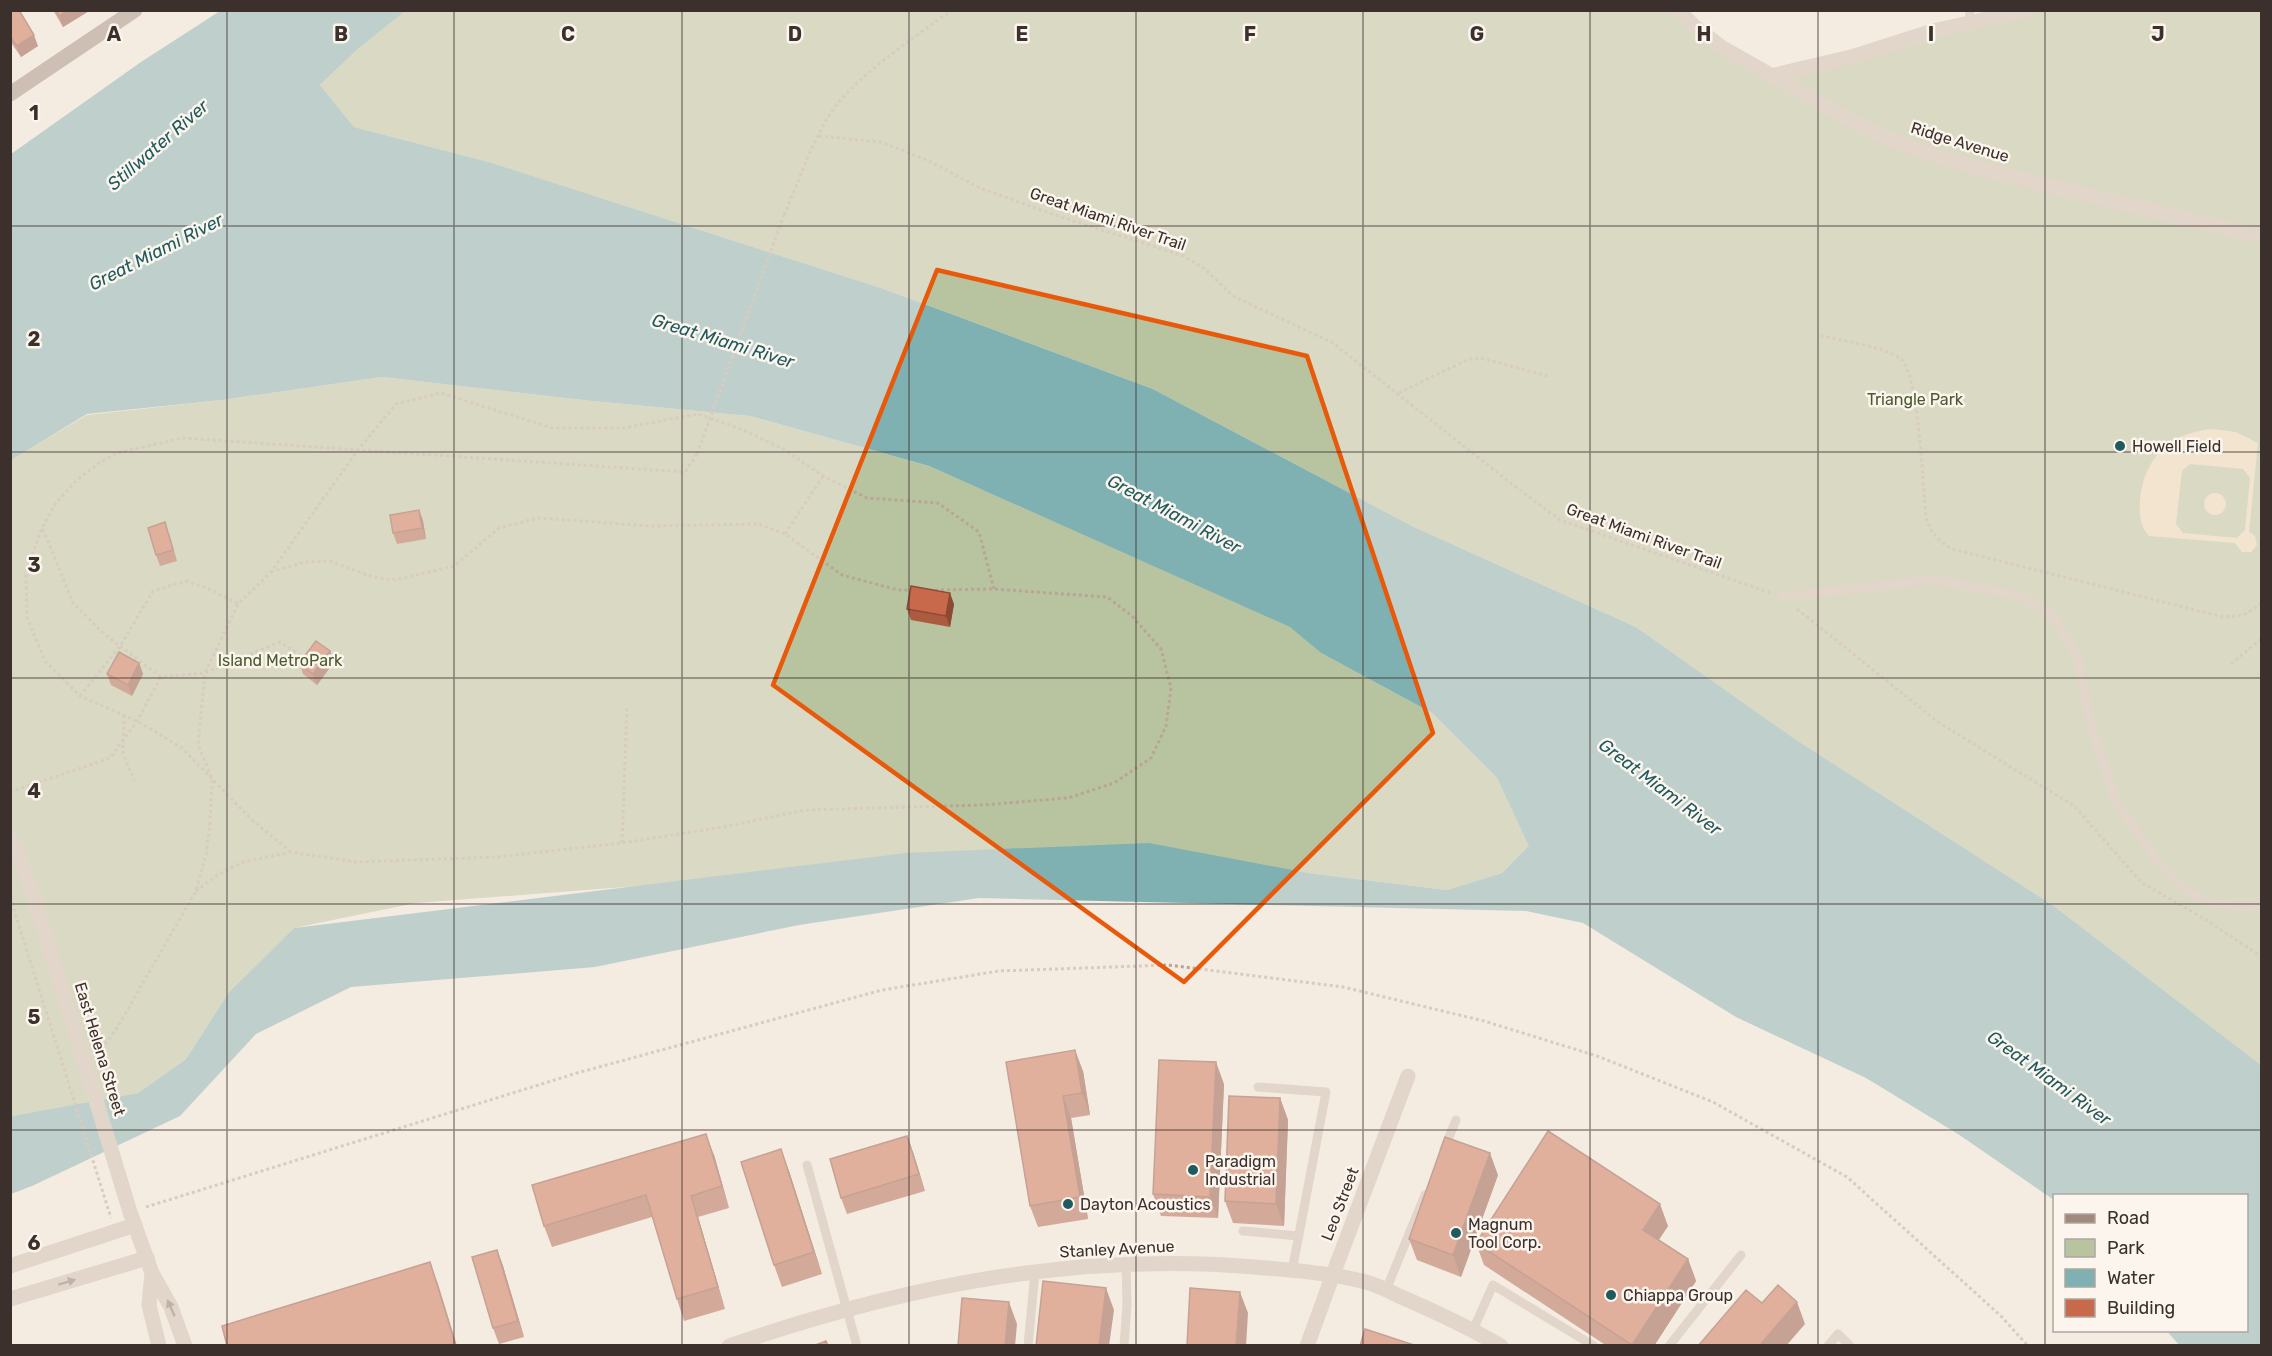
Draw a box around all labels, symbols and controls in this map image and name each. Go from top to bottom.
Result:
text: A [107,22,122,46]
text: B [334,22,348,46]
text: C [561,22,575,46]
text: D [788,22,802,46]
text: E [1016,22,1028,46]
text: F [1244,22,1256,46]
text: G [1470,22,1484,46]
text: H [1697,22,1711,46]
text: I [1928,22,1934,46]
text: J [2151,22,2165,46]
water label: Stillwater River [103,94,214,195]
text: 1 [29,101,39,125]
street label: Ridge Avenue [1908,118,2012,166]
street label: Great Miami River Trail [1027,183,1189,255]
water label: Great Miami River [85,208,228,295]
water label: Great Miami River [649,309,798,373]
text: 2 [28,327,41,351]
park label: Triangle Park [1867,390,1964,409]
place label: Howell Field [2132,437,2221,456]
marker: Howell Field [2113,439,2127,453]
water label: Great Miami River [1104,470,1245,559]
street label: Great Miami River Trail [1564,499,1724,573]
text: 3 [27,553,41,577]
park label: Island MetroPark [218,651,343,670]
water label: Great Miami River [1594,734,1727,841]
text: 4 [27,779,41,803]
street label: East Helena Street [71,980,129,1118]
text: 5 [28,1005,41,1029]
water label: Great Miami River [1983,1026,2116,1131]
place label: Paradigm Industrial [1205,1152,1276,1189]
marker: Paradigm Industrial [1186,1163,1200,1177]
street label: Leo Street [1317,1165,1363,1243]
legend [2053,1194,2248,1332]
place label: Dayton Acoustics [1080,1195,1211,1214]
marker: Dayton Acoustics [1061,1197,1075,1211]
text: Road [2107,1207,2150,1229]
place label: Magnum Tool Corp. [1468,1215,1541,1252]
marker: Magnum Tool Corp. [1449,1226,1463,1240]
text: 6 [27,1231,41,1255]
street label: Stanley Avenue [1059,1236,1175,1262]
text: Park [2107,1237,2145,1259]
text: Water [2107,1267,2155,1289]
one-way arrow [58,1277,76,1286]
place label: Chiappa Group [1623,1286,1733,1305]
marker: Chiappa Group [1604,1288,1618,1302]
text: Building [2107,1297,2175,1319]
one-way arrow [166,1299,175,1317]

